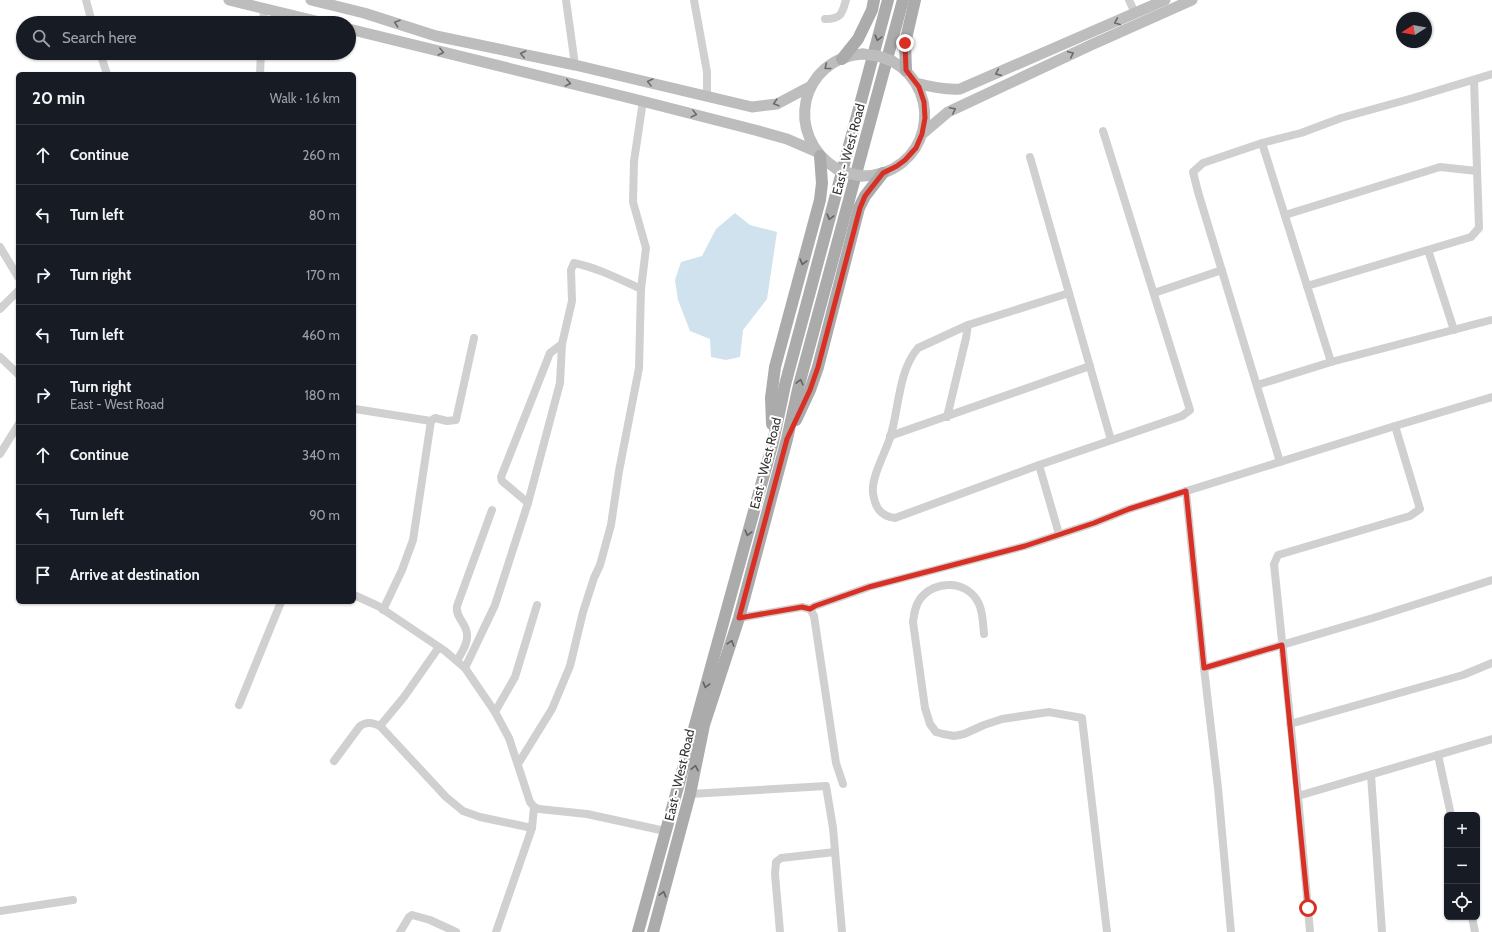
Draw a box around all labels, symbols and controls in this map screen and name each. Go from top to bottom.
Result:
north arrow [1396,12,1432,48]
search box [16,16,356,60]
one-way arrow [1114,17,1121,25]
one-way arrow [393,19,400,28]
icon: search [30,27,52,49]
text: Search here [62,29,137,47]
one-way arrow [874,34,883,41]
route end [896,34,914,52]
one-way arrow [437,47,444,56]
one-way arrow [520,50,526,58]
one-way arrow [1066,51,1074,59]
one-way arrow [825,63,832,70]
one-way arrow [994,68,1002,76]
one-way arrow [564,78,571,86]
one-way arrow [647,79,653,87]
text: 20 min [32,88,85,108]
text: Walk · 1.6 km [270,90,340,106]
one-way arrow [773,98,780,107]
street label: East - West Road [828,102,868,196]
one-way arrow [949,107,956,114]
one-way arrow [690,109,697,118]
icon: ahead [32,144,54,166]
text: Continue [70,146,129,164]
text: 260 m [302,147,340,163]
icon: left [32,204,54,226]
text: Turn left [70,206,124,224]
text: 80 m [309,207,340,223]
one-way arrow [826,214,835,221]
one-way arrow [800,259,808,266]
icon: right [32,264,54,286]
text: Turn right [70,266,131,284]
text: 170 m [306,267,340,283]
icon: left [32,324,54,346]
text: Turn left [70,326,124,344]
text: 460 m [302,327,340,343]
text: Turn right [70,378,131,396]
one-way arrow [795,379,803,386]
icon: right [32,384,54,406]
text: 180 m [304,387,340,403]
text: East - West Road [70,396,164,412]
street label: East - West Road [746,416,784,510]
icon: ahead [32,444,54,466]
text: Continue [70,446,129,464]
text: 340 m [302,447,340,463]
icon: left [32,504,54,526]
text: Turn left [70,506,124,524]
text: 90 m [309,507,340,523]
one-way arrow [744,529,753,536]
icon: arrive [32,564,54,586]
text: Arrive at destination [70,566,200,584]
one-way arrow [726,640,735,647]
one-way arrow [702,681,711,688]
street label: East - West Road [661,727,697,823]
one-way arrow [691,765,699,771]
map controls [1444,812,1480,920]
button: + [1444,812,1480,848]
button: − [1444,848,1480,884]
button: locate [1444,884,1480,920]
one-way arrow [659,891,667,898]
route start [1299,899,1317,917]

